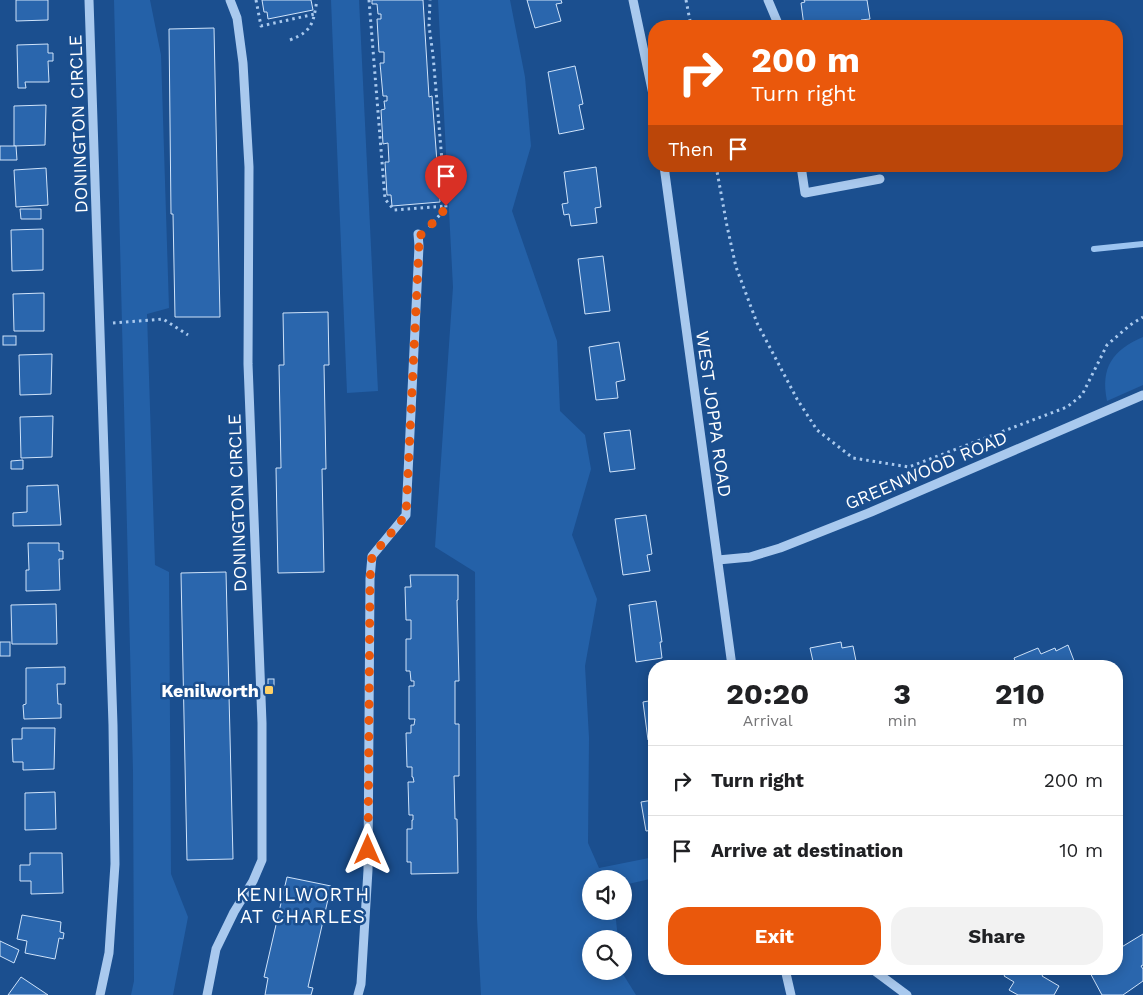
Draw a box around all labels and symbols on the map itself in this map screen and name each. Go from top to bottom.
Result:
street label: DONINGTON CIRCLE [64,34,92,214]
pin [425,155,467,206]
street label: WEST JOPPA ROAD [692,329,736,499]
street label: DONINGTON CIRCLE [223,413,251,593]
street label: GREENWOOD ROAD [842,426,1010,514]
place label: Kenilworth [161,680,259,701]
marker: Kenilworth [263,684,275,696]
position arrow [341,823,393,875]
district label: KENILWORTH AT CHARLES [236,883,370,928]

